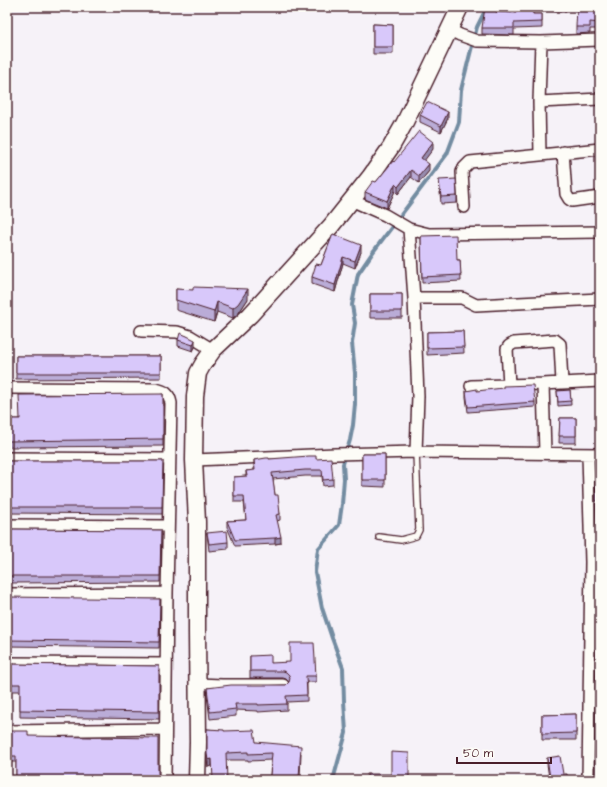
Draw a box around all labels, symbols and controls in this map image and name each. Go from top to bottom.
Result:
scale bar [457,739,551,765]
text: 50 m [463,745,494,762]

